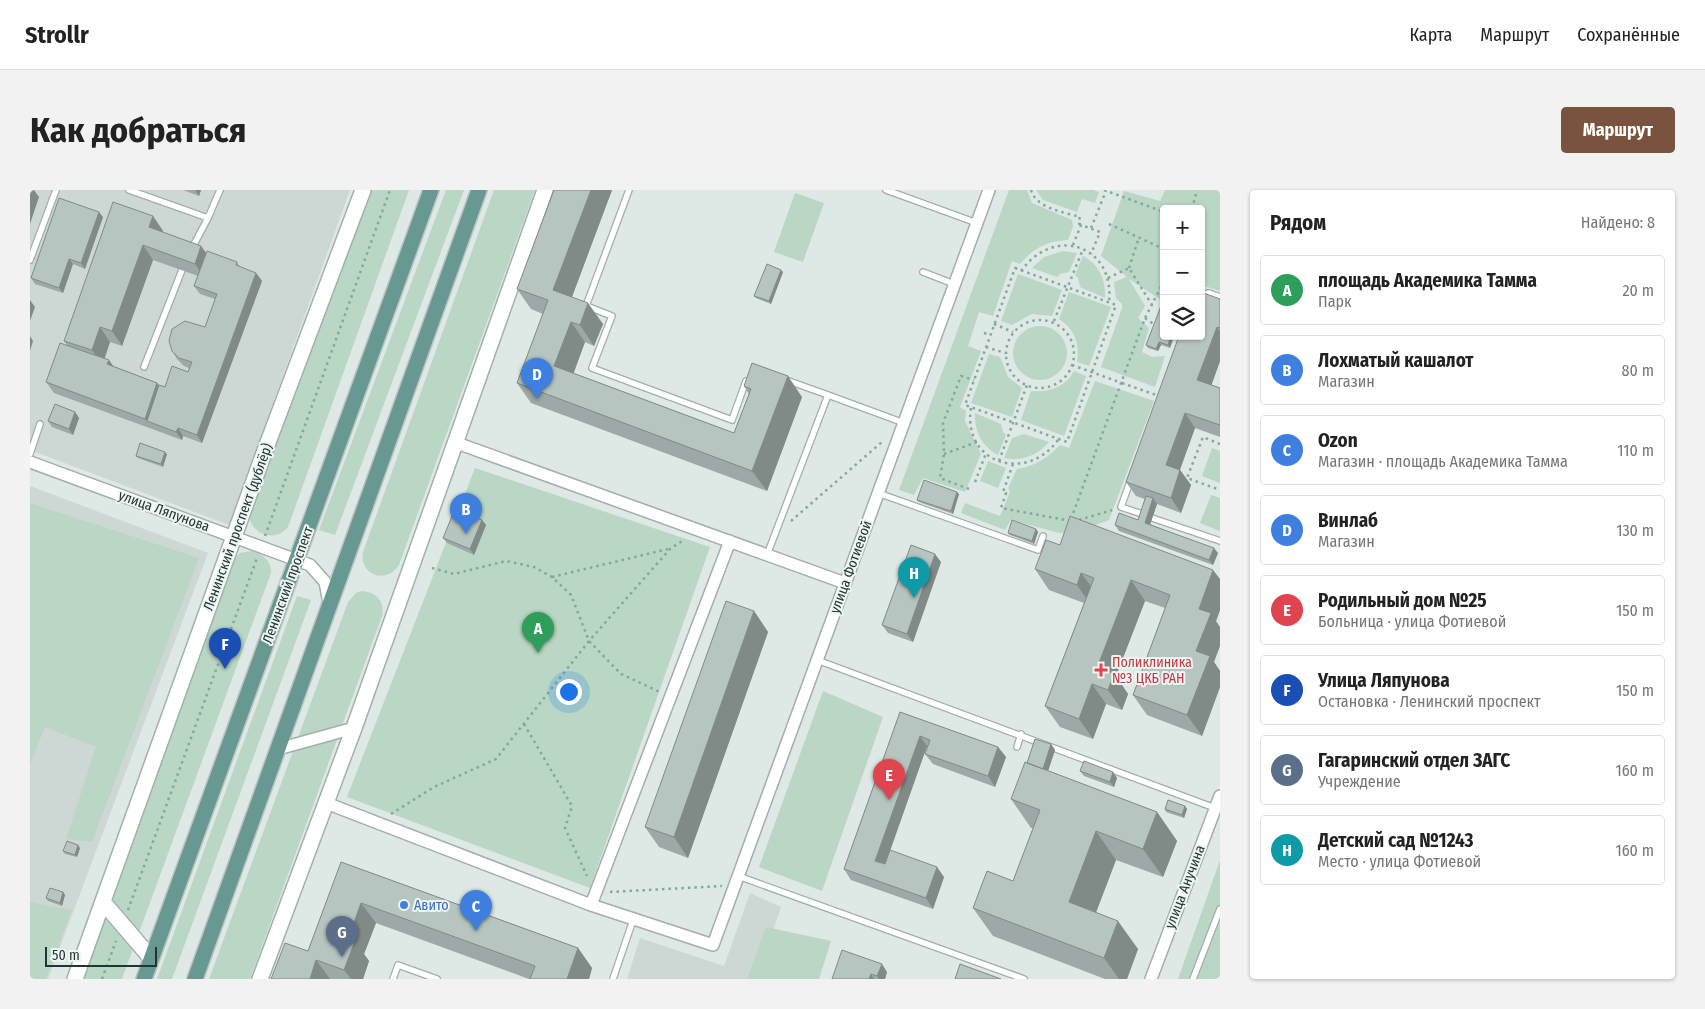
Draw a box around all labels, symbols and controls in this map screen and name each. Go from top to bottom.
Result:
text: Strollr [25,21,89,49]
text: Карта [1409,24,1452,46]
text: Маршрут [1480,24,1549,46]
text: Сохранённые [1577,24,1680,46]
button: Маршрут [1561,107,1675,153]
text: Как добраться [30,109,247,151]
map controls [1160,205,1205,340]
button: + [1160,205,1205,250]
text: Рядом [1270,210,1326,236]
text: Найдено: 8 [1581,213,1655,232]
button: − [1160,250,1205,295]
text: площадь Академика Тамма [1318,269,1537,292]
text: A [1283,281,1291,300]
text: 20 m [1623,281,1654,300]
text: Парк [1318,292,1352,311]
button: layers [1160,295,1205,340]
text: Лохматый кашалот [1318,349,1474,372]
pin: D [521,358,553,399]
text: B [1283,361,1291,380]
text: 80 m [1622,361,1654,380]
text: Магазин [1318,372,1375,391]
text: Ozon [1318,429,1358,452]
street label: Ленинский проспект (дублёр) [200,441,276,613]
text: C [1283,441,1291,460]
text: 110 m [1617,441,1654,460]
text: Магазин · площадь Академика Тамма [1318,452,1568,471]
street label: улица Ляпунова [116,487,212,535]
pin: B [450,493,482,534]
text: Винлаб [1318,509,1378,532]
street label: улица Фотиевой [826,518,876,616]
text: D [1282,521,1292,540]
text: 130 m [1616,521,1654,540]
street label: Ленинский проспект [259,524,317,646]
text: Магазин [1318,532,1375,551]
pin: H [898,557,930,598]
text: Родильный дом №25 [1318,589,1487,612]
text: E [1283,601,1291,620]
text: 150 m [1616,601,1654,620]
pin: A [522,612,554,653]
text: Больница · улица Фотиевой [1318,612,1506,631]
pin: F [209,628,241,669]
place label: Поликлиника №3 ЦКБ РАН [1112,654,1192,687]
marker: Поликлиника №3 ЦКБ РАН [1094,663,1108,677]
text: Улица Ляпунова [1318,669,1450,692]
your location [556,679,582,705]
text: F [1283,681,1291,700]
text: 150 m [1616,681,1654,700]
text: Остановка · Ленинский проспект [1318,692,1541,711]
text: Гагаринский отдел ЗАГС [1318,749,1510,772]
pin: E [873,759,905,800]
text: G [1282,761,1292,780]
text: 160 m [1615,761,1654,780]
text: Учреждение [1318,772,1401,791]
text: Детский сад №1243 [1318,829,1474,852]
text: H [1282,841,1292,860]
text: 160 m [1615,841,1654,860]
street label: улица Анучина [1161,843,1209,931]
text: Место · улица Фотиевой [1318,852,1481,871]
pin: C [460,890,492,931]
place label: Авито [414,897,449,914]
marker: Авито [398,899,410,911]
pin: G [326,916,358,957]
scale bar [45,944,158,967]
text: 50 m [52,947,80,964]

